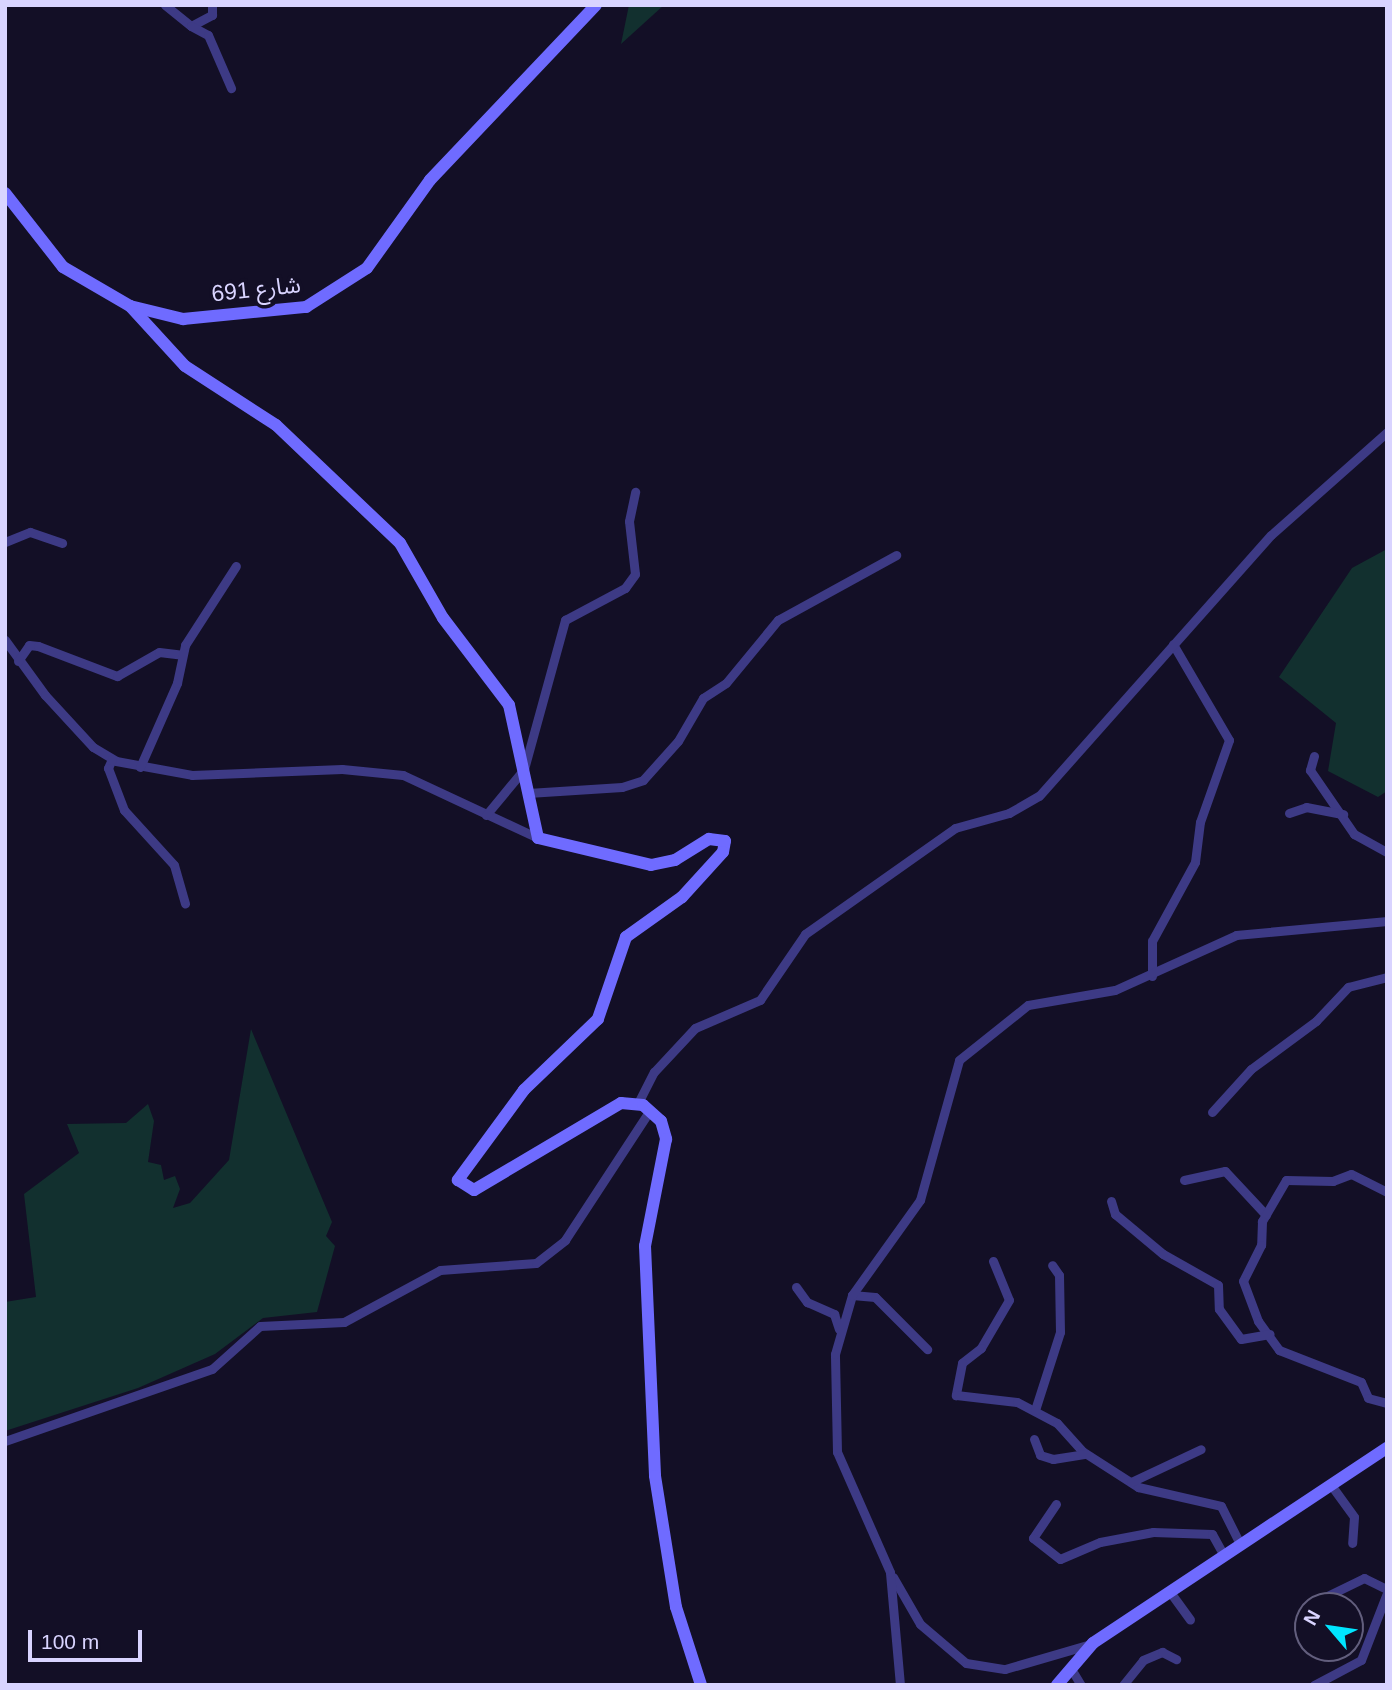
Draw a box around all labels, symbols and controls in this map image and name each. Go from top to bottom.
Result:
street label: شارع 691 [210,271,302,307]
north arrow [1294,1592,1364,1662]
text: N [1299,1606,1324,1629]
scale bar [32,1616,145,1660]
text: 100 m [41,1630,99,1653]

